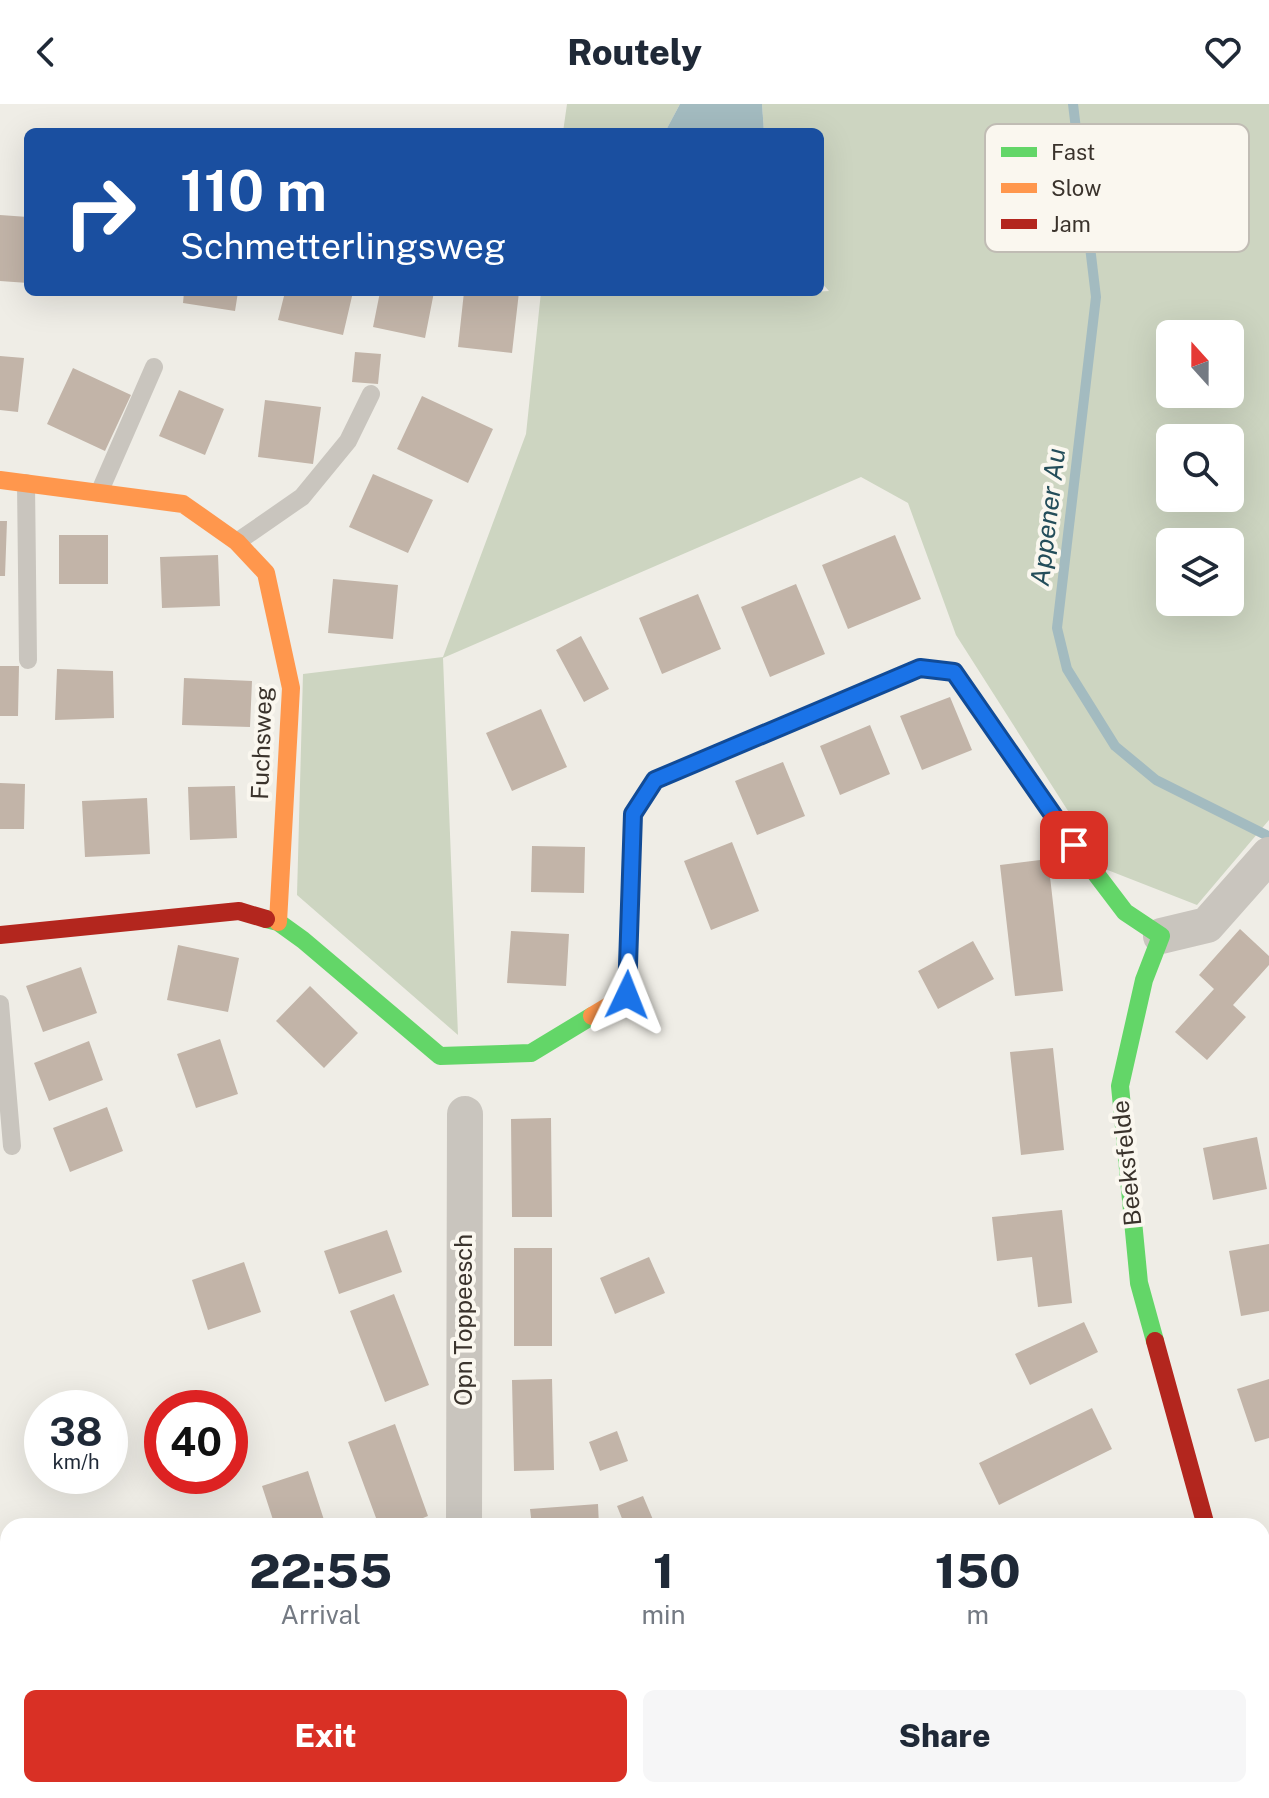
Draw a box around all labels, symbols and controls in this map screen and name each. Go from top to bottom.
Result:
icon: back [24,30,68,74]
icon: heart [1201,30,1245,74]
text: Routely [567,31,702,73]
legend [985,124,1249,252]
text: Fast [1051,139,1095,165]
text: 110 m [180,158,327,224]
icon: right [48,160,152,264]
text: Slow [1051,175,1101,201]
text: Jam [1051,211,1091,237]
text: Schmetterlingsweg [180,225,506,267]
north arrow [1156,320,1244,408]
map controls [1156,320,1244,616]
button: search [1156,424,1244,512]
water label: Appener Au [1024,446,1071,588]
button: layers [1156,528,1244,616]
street label: Fuchsweg [245,686,277,800]
pin [1040,811,1108,879]
icon: arrive [1052,823,1096,867]
position arrow [585,953,669,1037]
street label: Beeksfelde [1105,1099,1147,1227]
street label: Opn Toppeesch [449,1234,477,1406]
speed limit sign: 40 [144,1390,248,1494]
text: 38 [49,1408,103,1455]
text: km/h [52,1450,100,1474]
text: 22:55 [249,1542,392,1599]
text: 1 [653,1542,674,1599]
text: 150 [935,1542,1021,1599]
text: Arrival [281,1599,361,1630]
text: min [641,1599,686,1630]
text: m [967,1599,989,1630]
button: Exit [24,1690,627,1782]
button: Share [643,1690,1246,1782]

